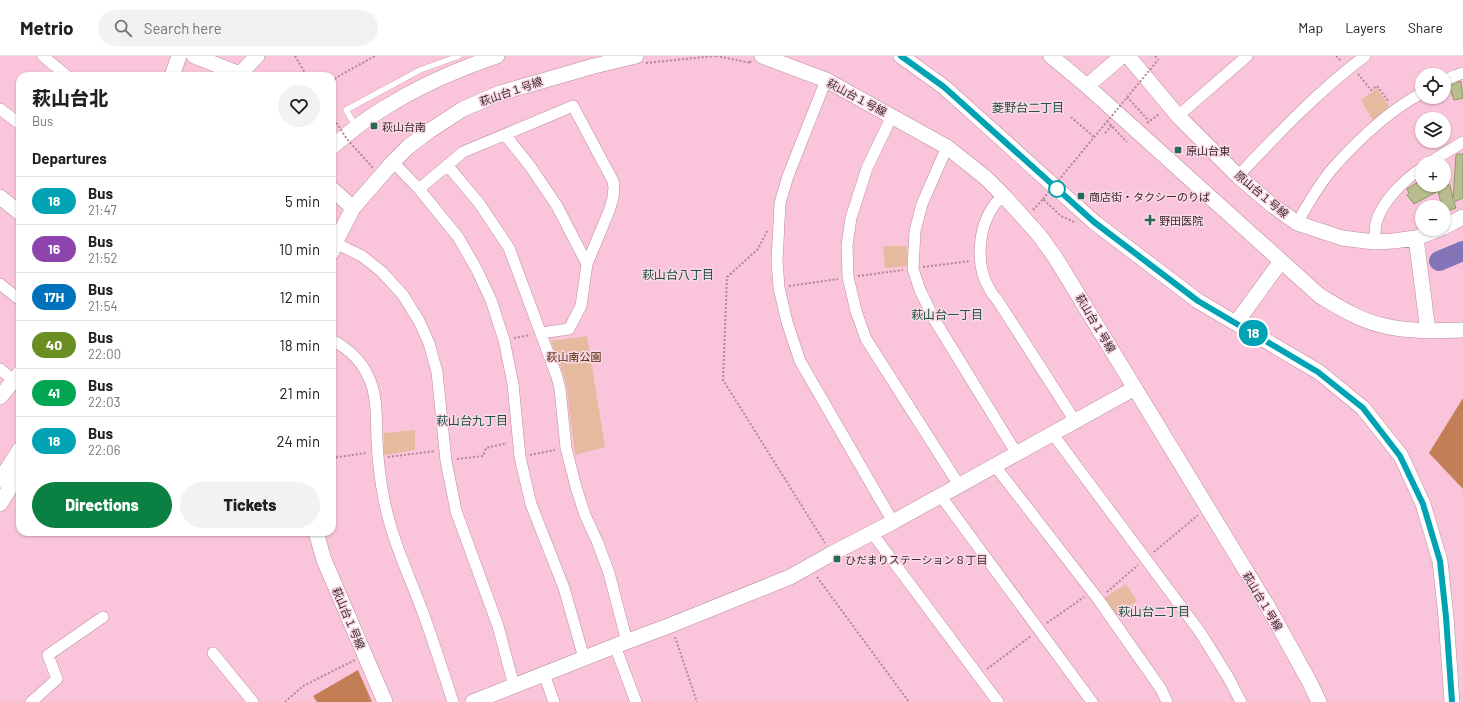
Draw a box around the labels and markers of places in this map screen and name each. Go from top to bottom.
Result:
place label: 萩山台南 [382,120,426,133]
marker: 萩山台南 [369,121,379,131]
place label: 原山台東 [1186,144,1230,157]
marker: 原山台東 [1173,145,1183,155]
unlabelled marker [1048,180,1066,198]
place label: 商店街・タクシーのりば [1089,190,1210,203]
marker: 商店街・タクシーのりば [1076,191,1086,201]
marker: 野田医院 [1144,214,1156,226]
place label: 野田医院 [1159,214,1203,227]
place label: ひだまりステーション８丁目 [845,553,988,566]
marker: ひだまりステーション８丁目 [832,554,842,564]

